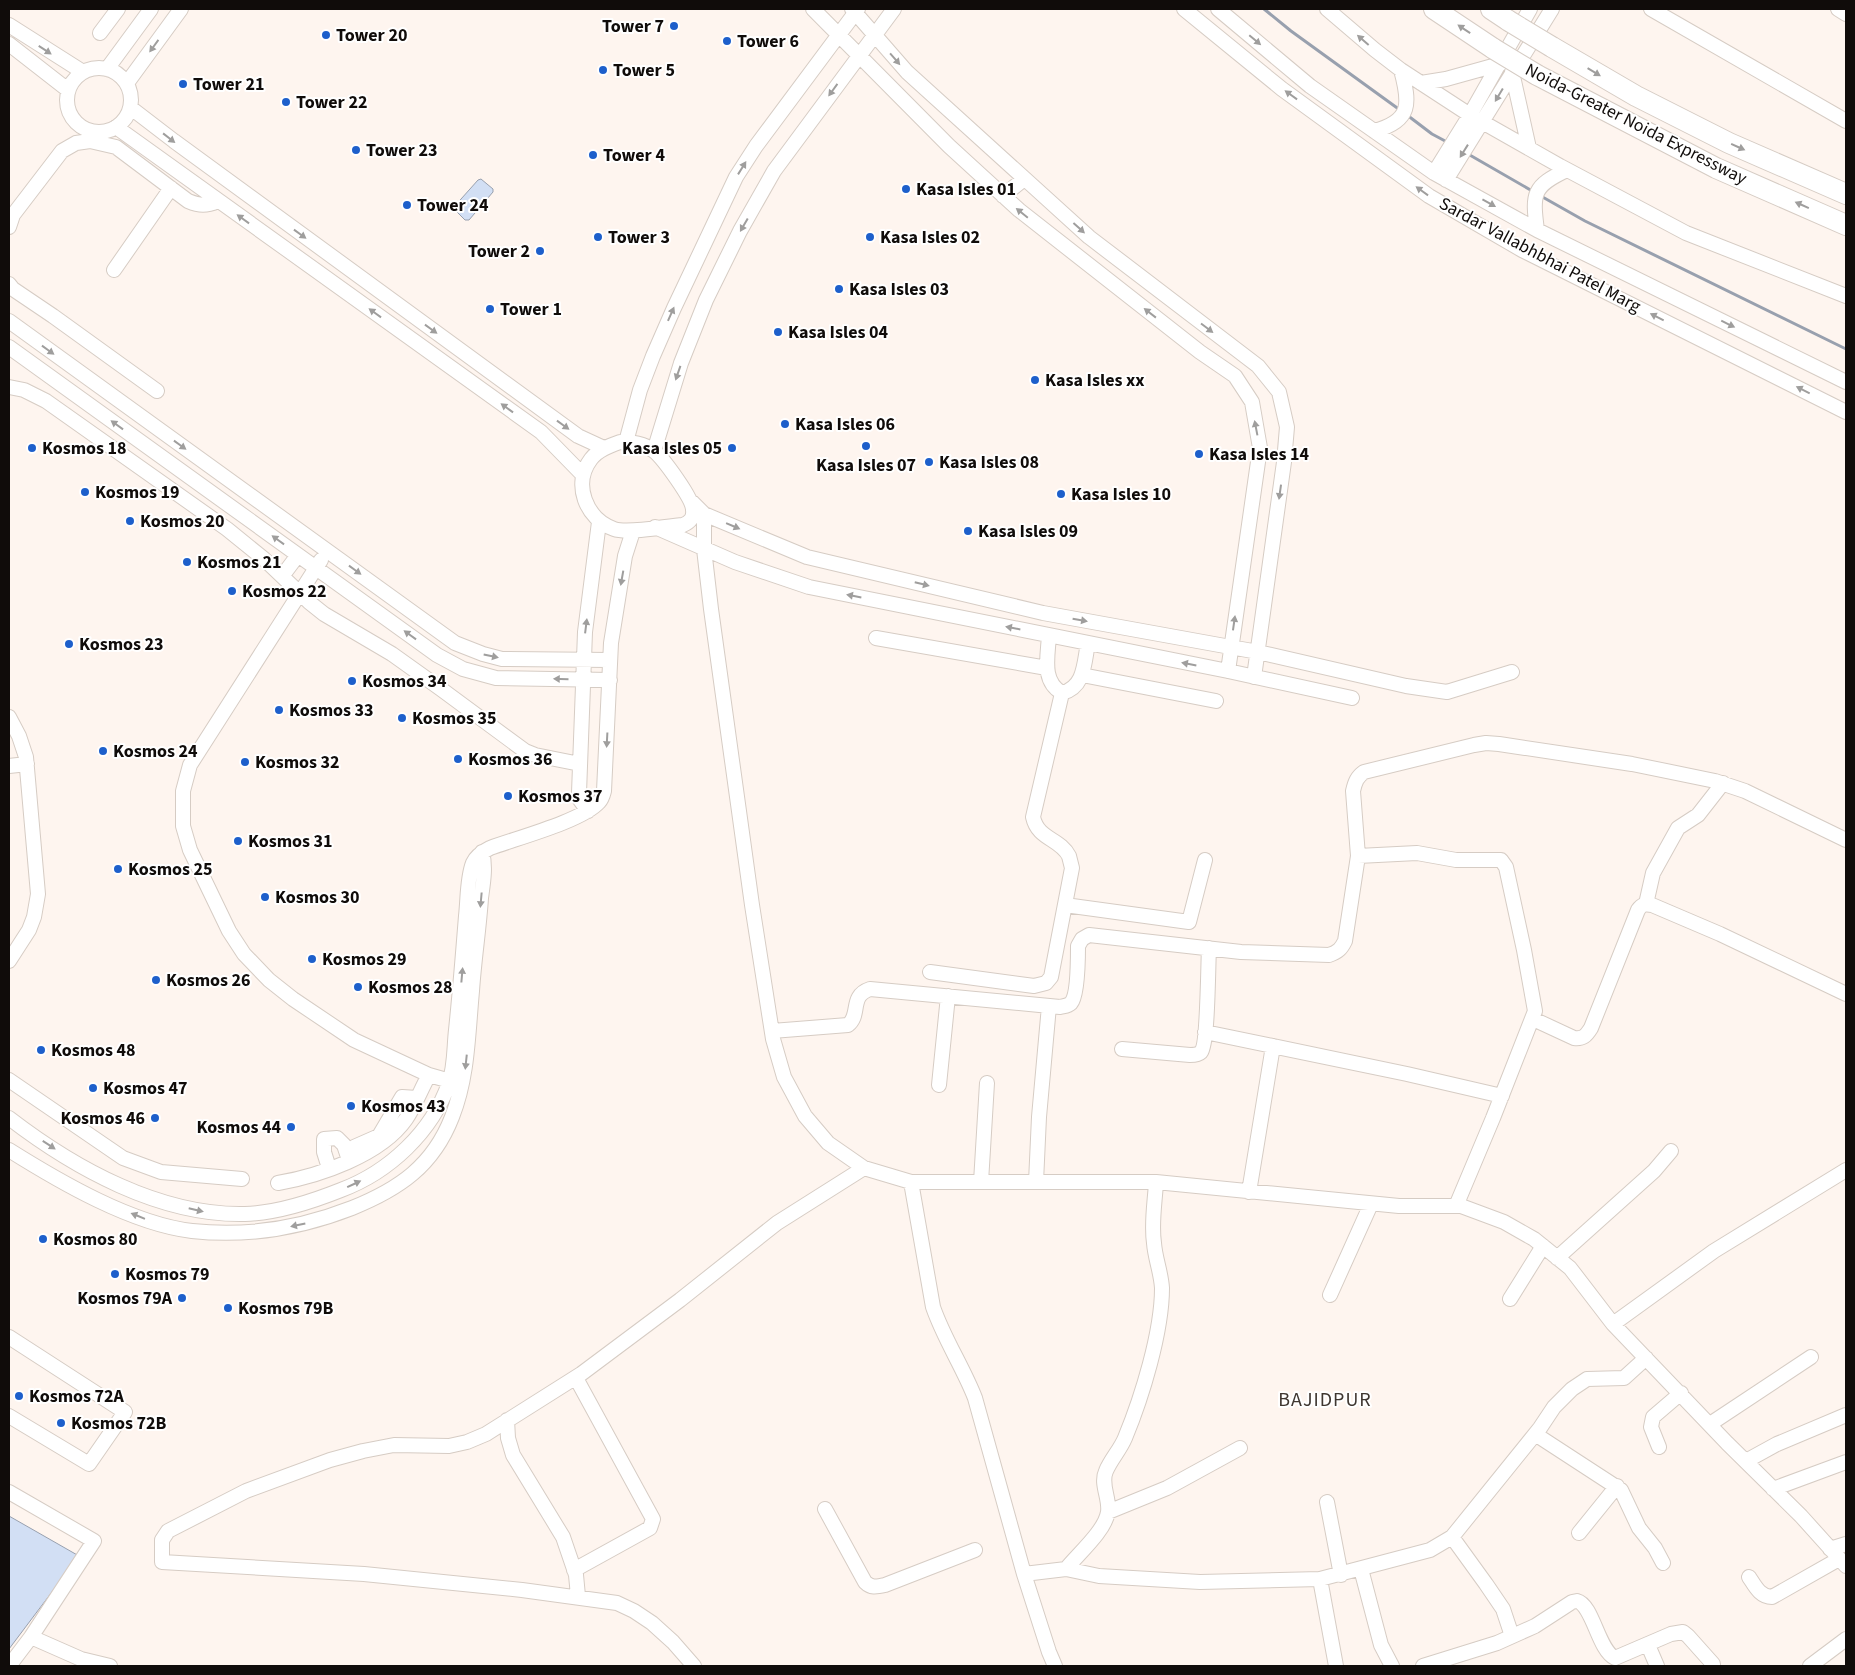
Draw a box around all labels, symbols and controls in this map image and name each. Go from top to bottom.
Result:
place label: Tower 7 [602,14,664,39]
marker: Tower 7 [668,20,680,32]
place label: Tower 20 [336,23,407,48]
one-way arrow [1457,24,1471,34]
marker: Tower 20 [320,29,332,41]
place label: Tower 6 [737,29,799,54]
one-way arrow [1249,34,1261,45]
marker: Tower 6 [721,35,733,47]
one-way arrow [1357,35,1370,46]
one-way arrow [149,39,159,53]
one-way arrow [38,45,52,54]
one-way arrow [890,52,901,65]
street label: Noida-Greater Noida Expressway [1521,57,1752,191]
place label: Tower 5 [613,58,675,83]
marker: Tower 5 [597,64,609,76]
one-way arrow [1587,67,1600,76]
place label: Tower 21 [193,72,264,97]
marker: Tower 21 [177,78,189,90]
one-way arrow [828,83,839,96]
one-way arrow [1494,88,1503,101]
place label: Tower 22 [296,90,367,115]
one-way arrow [1284,90,1298,100]
marker: Tower 22 [280,96,292,108]
one-way arrow [162,132,175,143]
place label: Tower 23 [366,138,437,163]
place label: Tower 4 [603,143,665,168]
one-way arrow [1731,143,1745,151]
marker: Tower 23 [350,144,362,156]
one-way arrow [1460,144,1469,157]
marker: Tower 4 [587,149,599,161]
one-way arrow [738,161,747,175]
place label: Kasa Isles 01 [916,177,1016,202]
marker: Kasa Isles 01 [900,183,912,195]
one-way arrow [1415,186,1429,196]
street label: Sardar Vallabhbhai Patel Marg [1435,191,1645,319]
place label: Tower 24 [417,193,489,218]
marker: Tower 24 [401,199,413,211]
one-way arrow [1483,199,1496,208]
one-way arrow [1795,201,1809,209]
one-way arrow [1016,207,1029,218]
one-way arrow [236,214,250,224]
one-way arrow [739,218,748,231]
one-way arrow [1073,222,1085,234]
place label: Tower 3 [608,225,670,250]
place label: Kasa Isles 02 [880,225,980,250]
one-way arrow [293,228,306,239]
marker: Tower 3 [592,231,604,243]
marker: Kasa Isles 02 [864,231,876,243]
place label: Tower 2 [468,239,530,264]
marker: Tower 2 [534,245,546,257]
place label: Kasa Isles 03 [849,277,949,302]
marker: Kasa Isles 03 [833,283,845,295]
place label: Tower 1 [500,297,562,322]
marker: Tower 1 [484,303,496,315]
one-way arrow [668,307,676,321]
one-way arrow [369,308,382,318]
one-way arrow [1143,308,1157,318]
one-way arrow [1650,313,1665,322]
place label: Kasa Isles 04 [788,320,889,345]
one-way arrow [1721,320,1735,328]
one-way arrow [1200,323,1214,333]
one-way arrow [424,324,437,335]
marker: Kasa Isles 04 [772,326,784,338]
one-way arrow [41,345,55,355]
one-way arrow [673,366,681,381]
place label: Kasa Isles xx [1045,368,1145,393]
marker: Kasa Isles xx [1029,374,1041,386]
one-way arrow [1796,386,1810,394]
one-way arrow [501,403,514,413]
place label: Kasa Isles 06 [795,412,895,437]
marker: Kasa Isles 06 [779,418,791,430]
one-way arrow [1252,419,1260,435]
one-way arrow [111,420,124,430]
one-way arrow [556,420,570,430]
place label: Kosmos 18 [42,436,127,461]
place label: Kasa Isles 05 [622,436,722,461]
one-way arrow [174,439,187,449]
marker: Kasa Isles 07 [860,440,872,452]
marker: Kosmos 18 [26,442,38,454]
marker: Kasa Isles 05 [726,442,738,454]
place label: Kasa Isles 14 [1209,442,1310,467]
marker: Kasa Isles 14 [1193,448,1205,460]
place label: Kasa Isles 08 [939,450,1039,475]
place label: Kasa Isles 07 [816,453,916,478]
marker: Kasa Isles 08 [923,456,935,468]
place label: Kosmos 19 [95,480,180,505]
place label: Kasa Isles 10 [1071,482,1171,507]
one-way arrow [1276,484,1284,500]
marker: Kosmos 19 [79,486,91,498]
marker: Kasa Isles 10 [1055,488,1067,500]
place label: Kosmos 20 [140,509,225,534]
marker: Kosmos 20 [124,515,136,527]
place label: Kasa Isles 09 [978,519,1078,544]
one-way arrow [726,523,741,530]
marker: Kasa Isles 09 [962,525,974,537]
one-way arrow [271,535,285,545]
place label: Kosmos 21 [197,550,282,575]
marker: Kosmos 21 [181,556,193,568]
one-way arrow [348,565,362,575]
one-way arrow [617,571,625,587]
place label: Kosmos 22 [242,579,327,604]
one-way arrow [914,580,929,588]
marker: Kosmos 22 [226,585,238,597]
one-way arrow [846,592,861,600]
one-way arrow [1231,615,1239,631]
one-way arrow [582,617,590,633]
one-way arrow [1072,617,1088,625]
one-way arrow [1005,624,1020,632]
one-way arrow [403,630,417,640]
place label: Kosmos 23 [79,632,164,657]
marker: Kosmos 23 [63,638,75,650]
one-way arrow [484,652,499,660]
one-way arrow [1181,659,1197,667]
place label: Kosmos 34 [362,669,447,694]
marker: Kosmos 34 [346,675,358,687]
one-way arrow [553,675,569,683]
place label: Kosmos 33 [289,698,374,723]
marker: Kosmos 33 [273,704,285,716]
place label: Kosmos 35 [412,706,497,731]
marker: Kosmos 35 [396,712,408,724]
one-way arrow [602,732,610,748]
place label: Kosmos 24 [113,739,198,764]
marker: Kosmos 24 [97,745,109,757]
place label: Kosmos 36 [468,747,553,772]
place label: Kosmos 32 [255,750,340,775]
marker: Kosmos 36 [452,753,464,765]
marker: Kosmos 32 [239,756,251,768]
place label: Kosmos 37 [518,784,603,809]
marker: Kosmos 37 [502,790,514,802]
place label: Kosmos 31 [248,829,333,854]
marker: Kosmos 31 [232,835,244,847]
place label: Kosmos 25 [128,857,213,882]
marker: Kosmos 25 [112,863,124,875]
place label: Kosmos 30 [275,885,360,910]
marker: Kosmos 30 [259,891,271,903]
one-way arrow [477,893,485,909]
place label: Kosmos 29 [322,947,407,972]
marker: Kosmos 29 [306,953,318,965]
one-way arrow [458,967,466,983]
place label: Kosmos 26 [166,968,251,993]
marker: Kosmos 26 [150,974,162,986]
place label: Kosmos 28 [368,975,453,1000]
marker: Kosmos 28 [352,981,364,993]
place label: Kosmos 48 [51,1038,136,1063]
marker: Kosmos 48 [35,1044,47,1056]
one-way arrow [462,1055,470,1071]
place label: Kosmos 47 [103,1076,188,1101]
marker: Kosmos 47 [87,1082,99,1094]
place label: Kosmos 43 [361,1094,446,1119]
marker: Kosmos 43 [345,1100,357,1112]
place label: Kosmos 46 [60,1106,145,1131]
marker: Kosmos 46 [149,1112,161,1124]
place label: Kosmos 44 [196,1115,281,1140]
marker: Kosmos 44 [285,1121,297,1133]
one-way arrow [42,1140,56,1150]
one-way arrow [347,1180,361,1188]
one-way arrow [189,1206,204,1214]
one-way arrow [131,1212,145,1220]
one-way arrow [290,1221,305,1229]
place label: Kosmos 80 [53,1227,138,1252]
marker: Kosmos 80 [37,1233,49,1245]
place label: Kosmos 79 [125,1262,210,1287]
marker: Kosmos 79 [109,1268,121,1280]
place label: Kosmos 79A [77,1286,173,1311]
marker: Kosmos 79A [176,1292,188,1304]
place label: Kosmos 79B [238,1296,334,1321]
marker: Kosmos 79B [222,1302,234,1314]
place label: Kosmos 72A [29,1384,125,1409]
district label: BAJIDPUR [1278,1386,1372,1414]
marker: Kosmos 72A [13,1390,25,1402]
place label: Kosmos 72B [71,1411,167,1436]
marker: Kosmos 72B [55,1417,67,1429]

